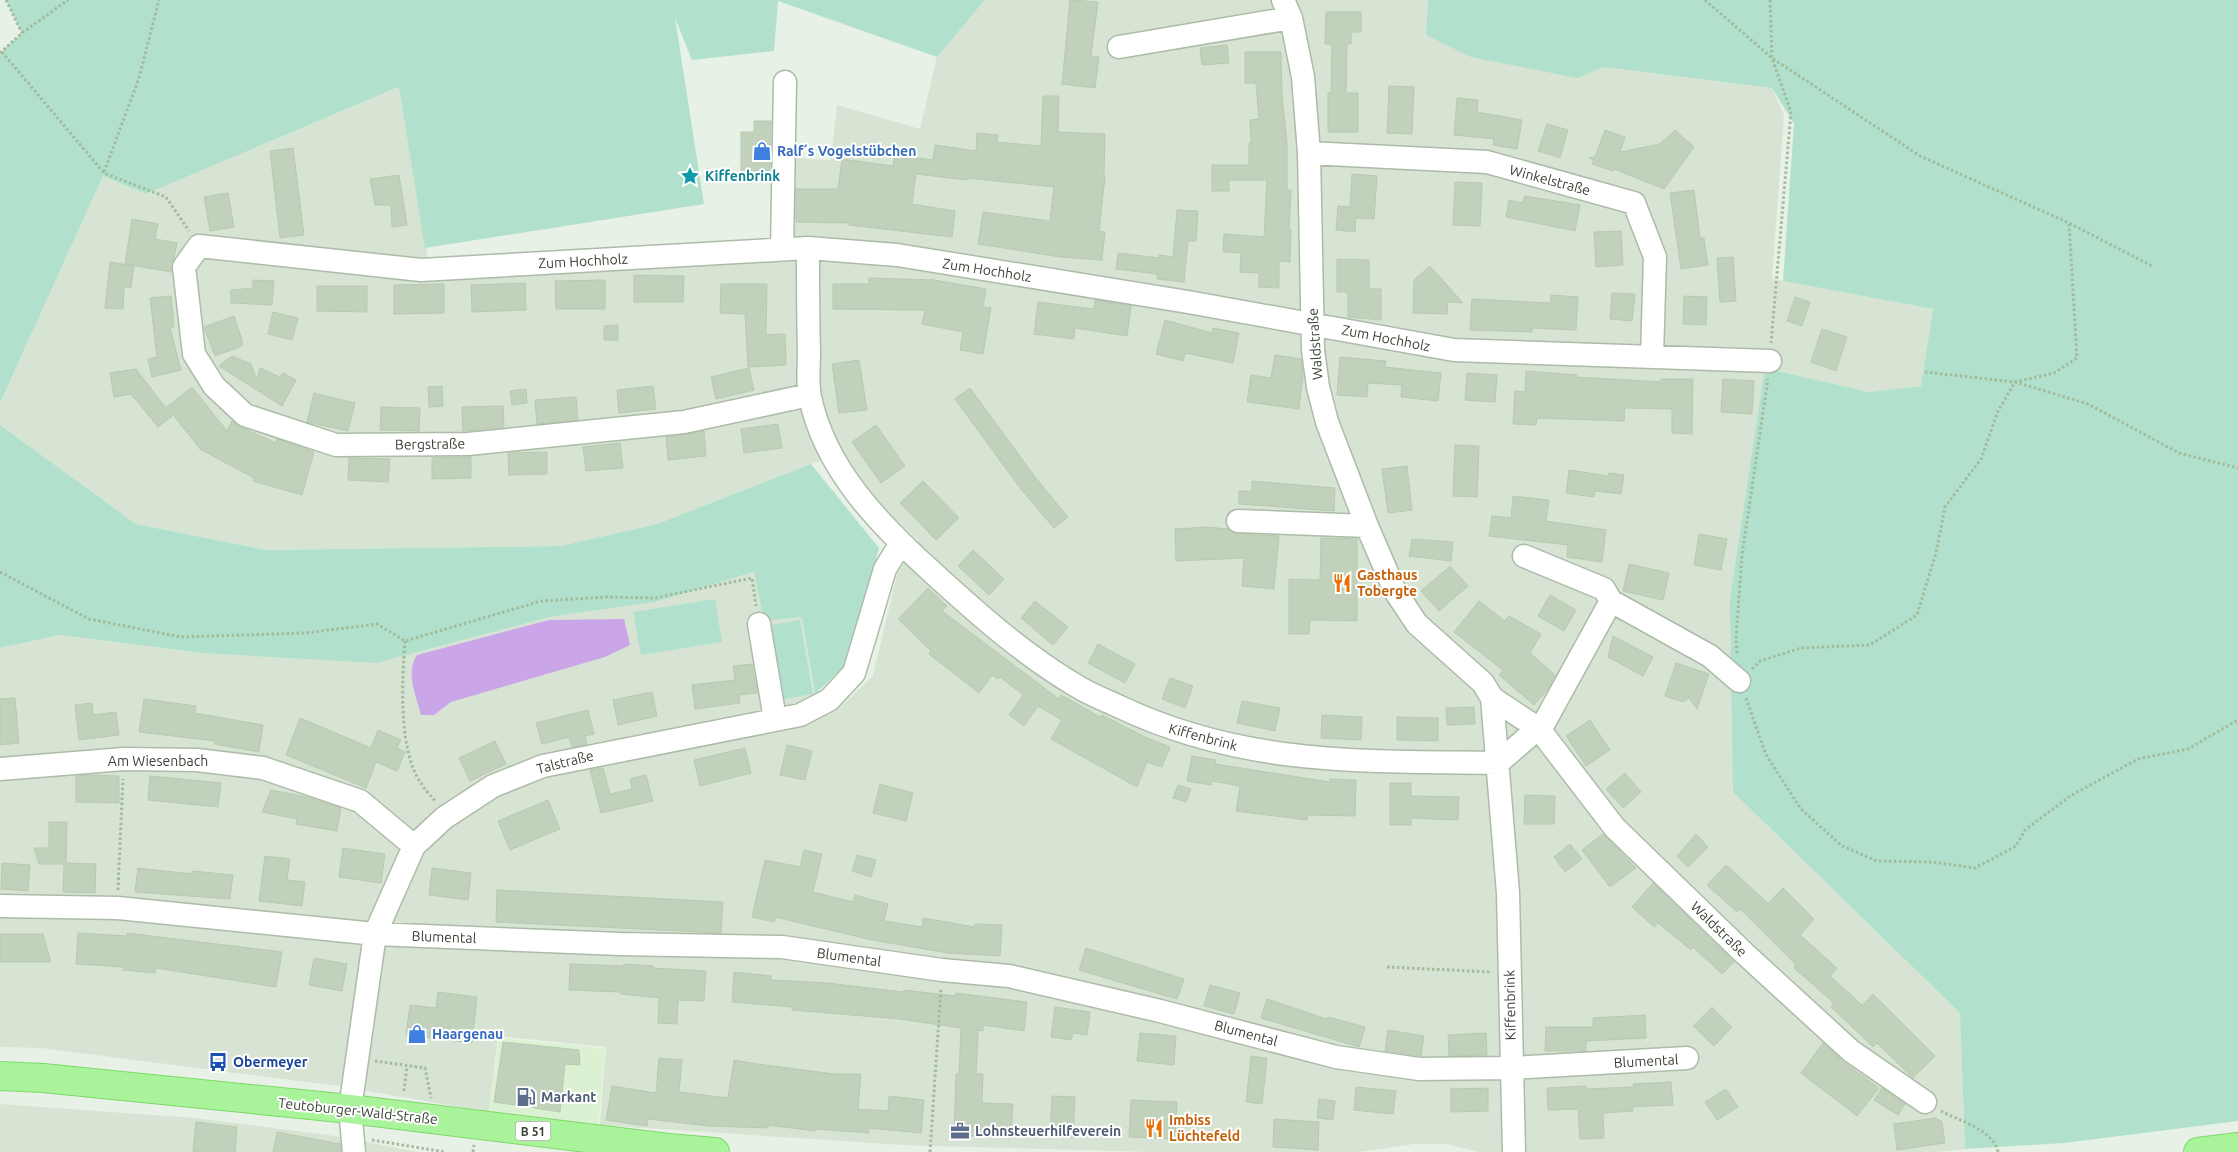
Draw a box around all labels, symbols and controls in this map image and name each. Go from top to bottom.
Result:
shop icon: Ralf´s Vogelstübchen [751,140,773,162]
place label: Ralf´s Vogelstübchen [777,143,916,159]
street label: Winkelstraße [1508,162,1592,198]
place icon: Kiffenbrink [679,165,701,187]
place label: Kiffenbrink [705,168,780,184]
street label: Zum Hochholz [538,251,628,271]
street label: Zum Hochholz [941,255,1033,285]
street label: Waldstraße [1305,308,1325,380]
street label: Zum Hochholz [1340,322,1432,354]
street label: Bergstraße [395,435,465,453]
place label: Gasthaus Tobergte [1357,567,1418,599]
restaurant icon: Gasthaus Tobergte [1331,572,1353,594]
street label: Kiffenbrink [1167,720,1239,754]
street label: Talstraße [535,747,595,777]
street label: Am Wiesenbach [108,753,208,769]
street label: Waldstraße [1688,898,1750,960]
street label: Blumental [411,928,477,946]
street label: Blumental [816,945,882,969]
street label: Kiffenbrink [1501,970,1519,1040]
street label: Blumental [1213,1017,1280,1049]
shop icon: Haargenau [406,1023,428,1045]
place label: Haargenau [432,1026,503,1042]
bus stop icon: Obermeyer [207,1051,229,1073]
street label: Blumental [1613,1051,1679,1071]
place label: Obermeyer [233,1054,308,1070]
fuel station icon: Markant [515,1086,537,1108]
place label: Markant [541,1089,596,1105]
street label: Teutoburger-Wald-Straße [278,1095,438,1127]
place label: Imbiss Lüchtefeld [1169,1112,1240,1144]
restaurant icon: Imbiss Lüchtefeld [1143,1117,1165,1139]
office icon: Lohnsteuerhilfeverein [949,1120,971,1142]
road number: B 51 [516,1122,550,1140]
place label: Lohnsteuerhilfeverein [975,1123,1121,1139]

